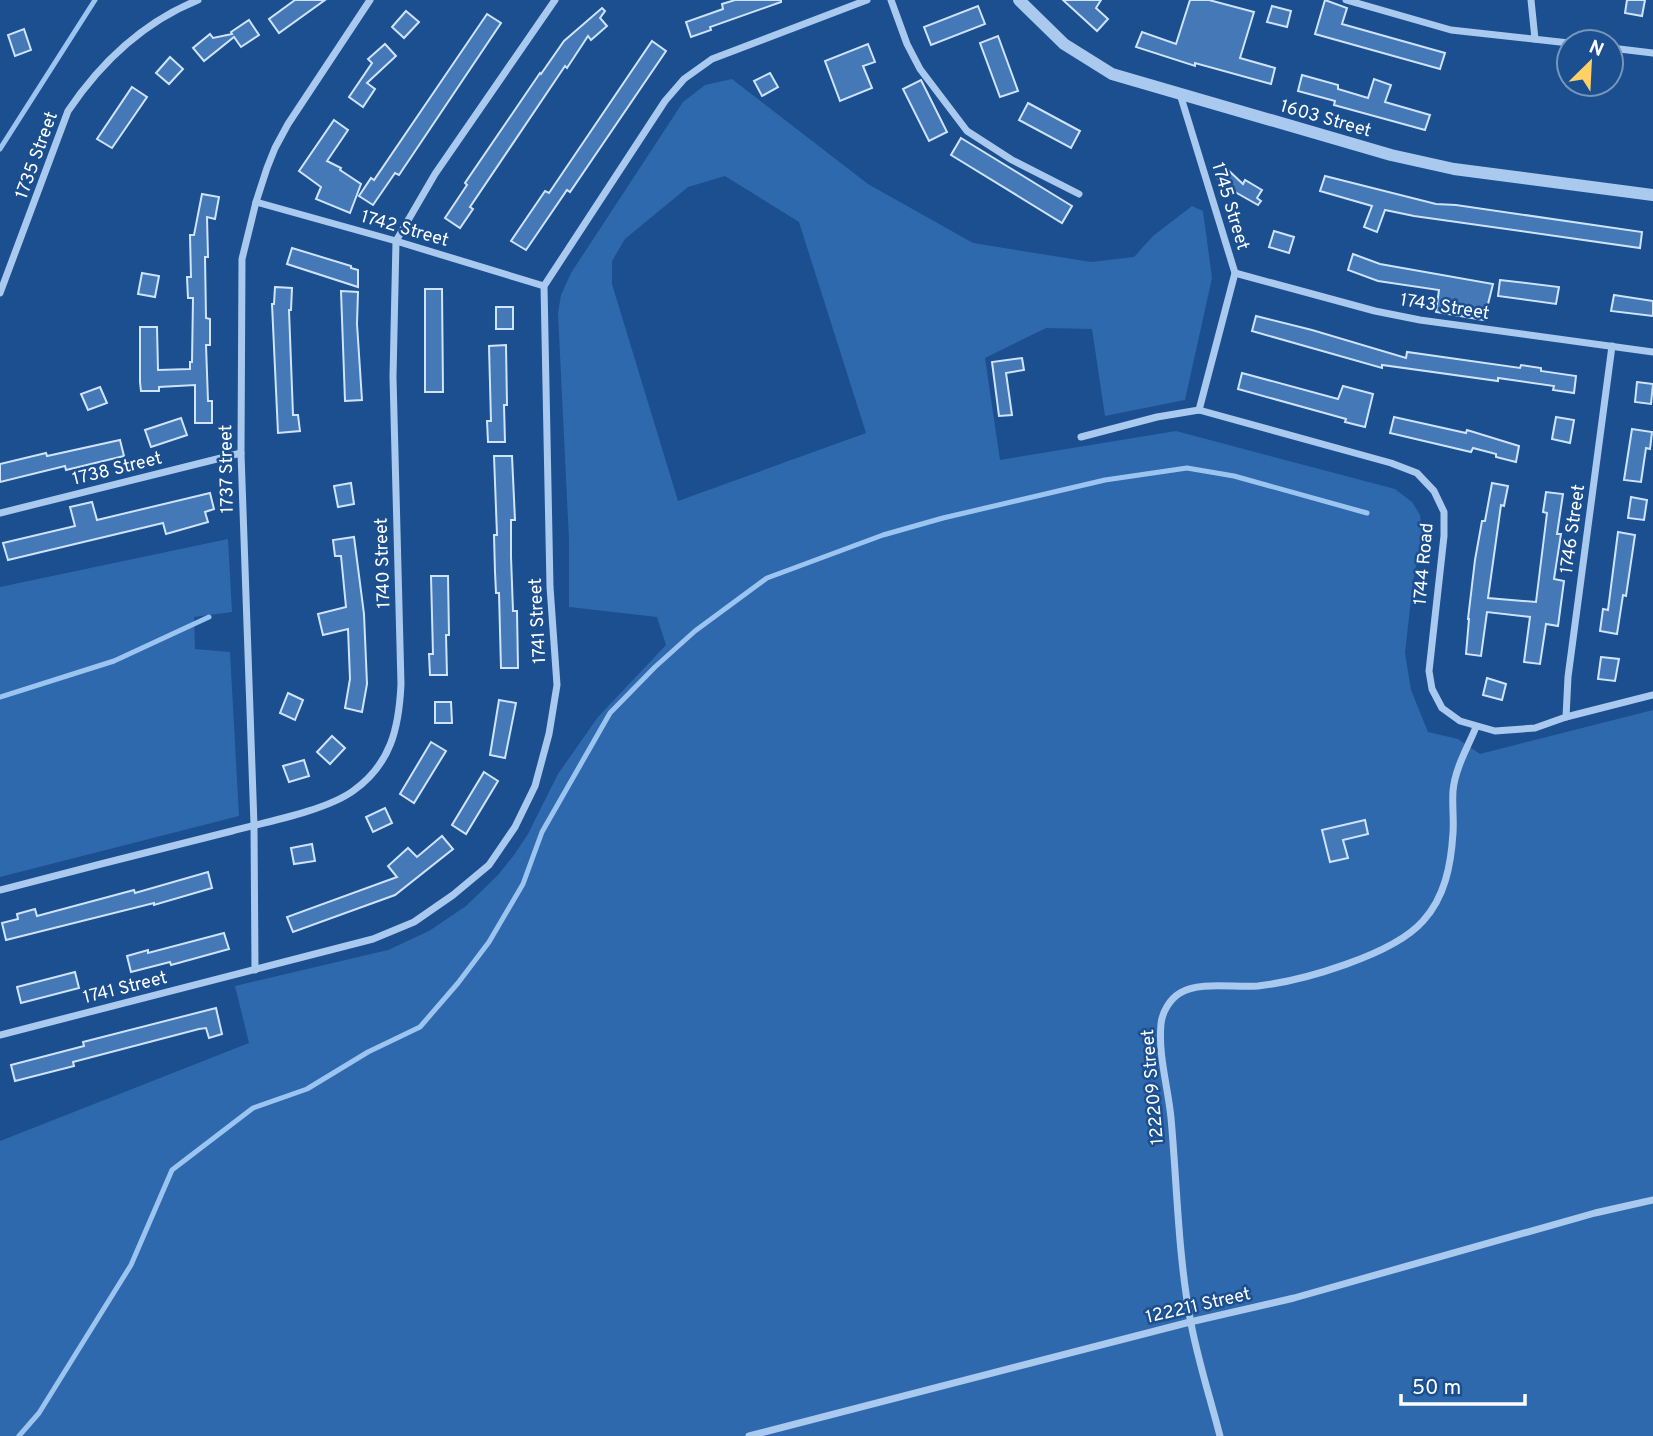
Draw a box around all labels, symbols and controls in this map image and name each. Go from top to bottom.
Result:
north arrow [1555,28,1625,98]
text: N [1585,36,1607,63]
street label: 1603 Street [1277,95,1374,143]
street label: 1735 Street [11,109,64,202]
street label: 1745 Street [1205,160,1254,253]
street label: 1742 Street [358,206,451,253]
street label: 1743 Street [1398,289,1491,326]
street label: 1737 Street [215,424,240,514]
street label: 1738 Street [70,447,164,492]
street label: 1746 Street [1556,483,1591,575]
street label: 1740 Street [370,517,397,609]
street label: 1744 Road [1409,522,1440,606]
street label: 1741 Street [525,577,552,664]
street label: 1741 Street [81,967,170,1010]
street label: 122209 Street [1137,1028,1170,1146]
street label: 122211 Street [1144,1283,1253,1330]
scale bar [1401,1362,1525,1406]
text: 50 m [1412,1375,1461,1402]

